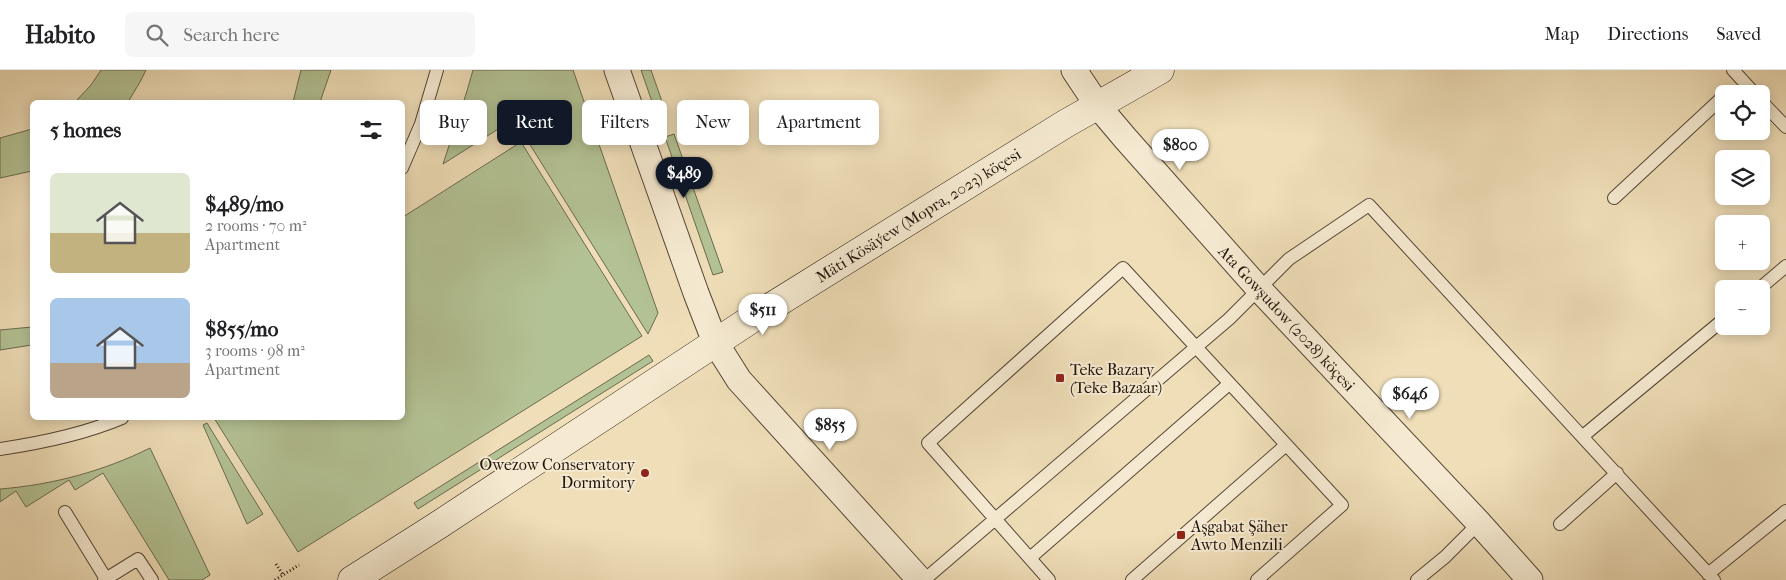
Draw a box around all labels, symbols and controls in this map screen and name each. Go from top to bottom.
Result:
search box [125,12,475,57]
text: Habito [25,21,95,49]
icon: search [143,21,171,49]
text: Search here [183,24,280,46]
text: Map [1545,24,1579,45]
text: Directions [1607,24,1688,45]
text: Saved [1716,24,1761,45]
map controls [1715,85,1770,335]
button: locate [1715,85,1770,140]
chip: Buy [420,100,487,145]
chip: Rent [497,100,572,145]
chip: Filters [582,100,667,145]
chip: New [677,100,749,145]
chip: Apartment [759,100,879,145]
icon: filters [357,116,385,144]
text: 5 homes [50,118,121,142]
pin: $800 [1150,128,1210,171]
text: $800 [1163,135,1197,154]
street label: Mäti Kösäýew (Mopra, 2023) köçesi [812,144,1025,287]
button: layers [1715,150,1770,205]
pin: $489 [654,156,714,199]
text: $489 [667,163,701,182]
text: $489/mo [205,192,284,216]
icon: home [90,193,150,253]
button: + [1715,215,1770,270]
text: 2 rooms · 70 m² [205,216,307,235]
text: Apartment [205,235,280,254]
street label: Ata Gowşudow (2028) köçesi [1213,241,1359,396]
button: − [1715,280,1770,335]
pin: $511 [733,294,793,336]
text: $511 [749,300,777,319]
text: $855/mo [205,317,278,341]
icon: home [90,318,150,378]
text: 3 rooms · 98 m² [205,341,305,360]
text: Apartment [205,360,280,379]
place label: Teke Bazary (Teke Bazaar) [1070,360,1162,397]
marker: Teke Bazary (Teke Bazaar) [1054,372,1066,384]
pin: $646 [1380,378,1440,420]
text: $646 [1392,384,1428,403]
pin: $855 [800,408,860,451]
text: $855 [815,415,845,434]
place label: Owezow Conservatory Dormitory [480,455,635,492]
marker: Owezow Conservatory Dormitory [639,467,651,479]
place label: Aşgabat Şäher Awto Menzili [1190,517,1288,554]
marker: Aşgabat Şäher Awto Menzili [1175,529,1187,541]

